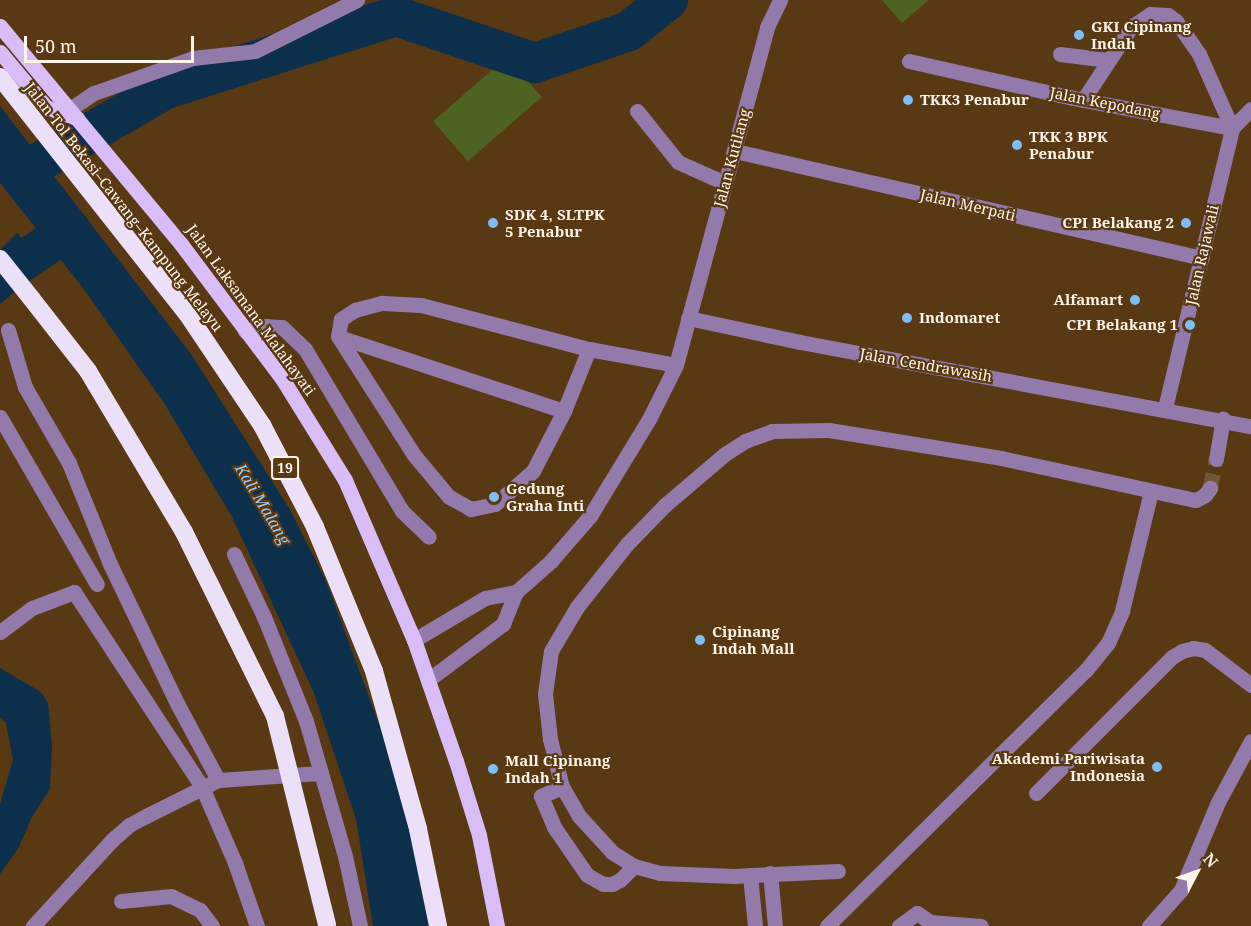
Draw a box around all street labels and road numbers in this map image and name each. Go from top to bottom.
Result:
street label: Jalan Tol Bekasi–Cawang–Kampung Melayu [21,79,227,335]
street label: Jalan Kepodang [1048,83,1162,123]
street label: Jalan Kutilang [710,107,754,209]
street label: Jalan Merpati [919,185,1017,225]
street label: Jalan Rajawali [1182,203,1222,307]
street label: Jalan Laksamana Malahayati [183,221,319,399]
street label: Jalan Cendrawasih [858,344,994,386]
road number: 19 [270,457,300,479]

